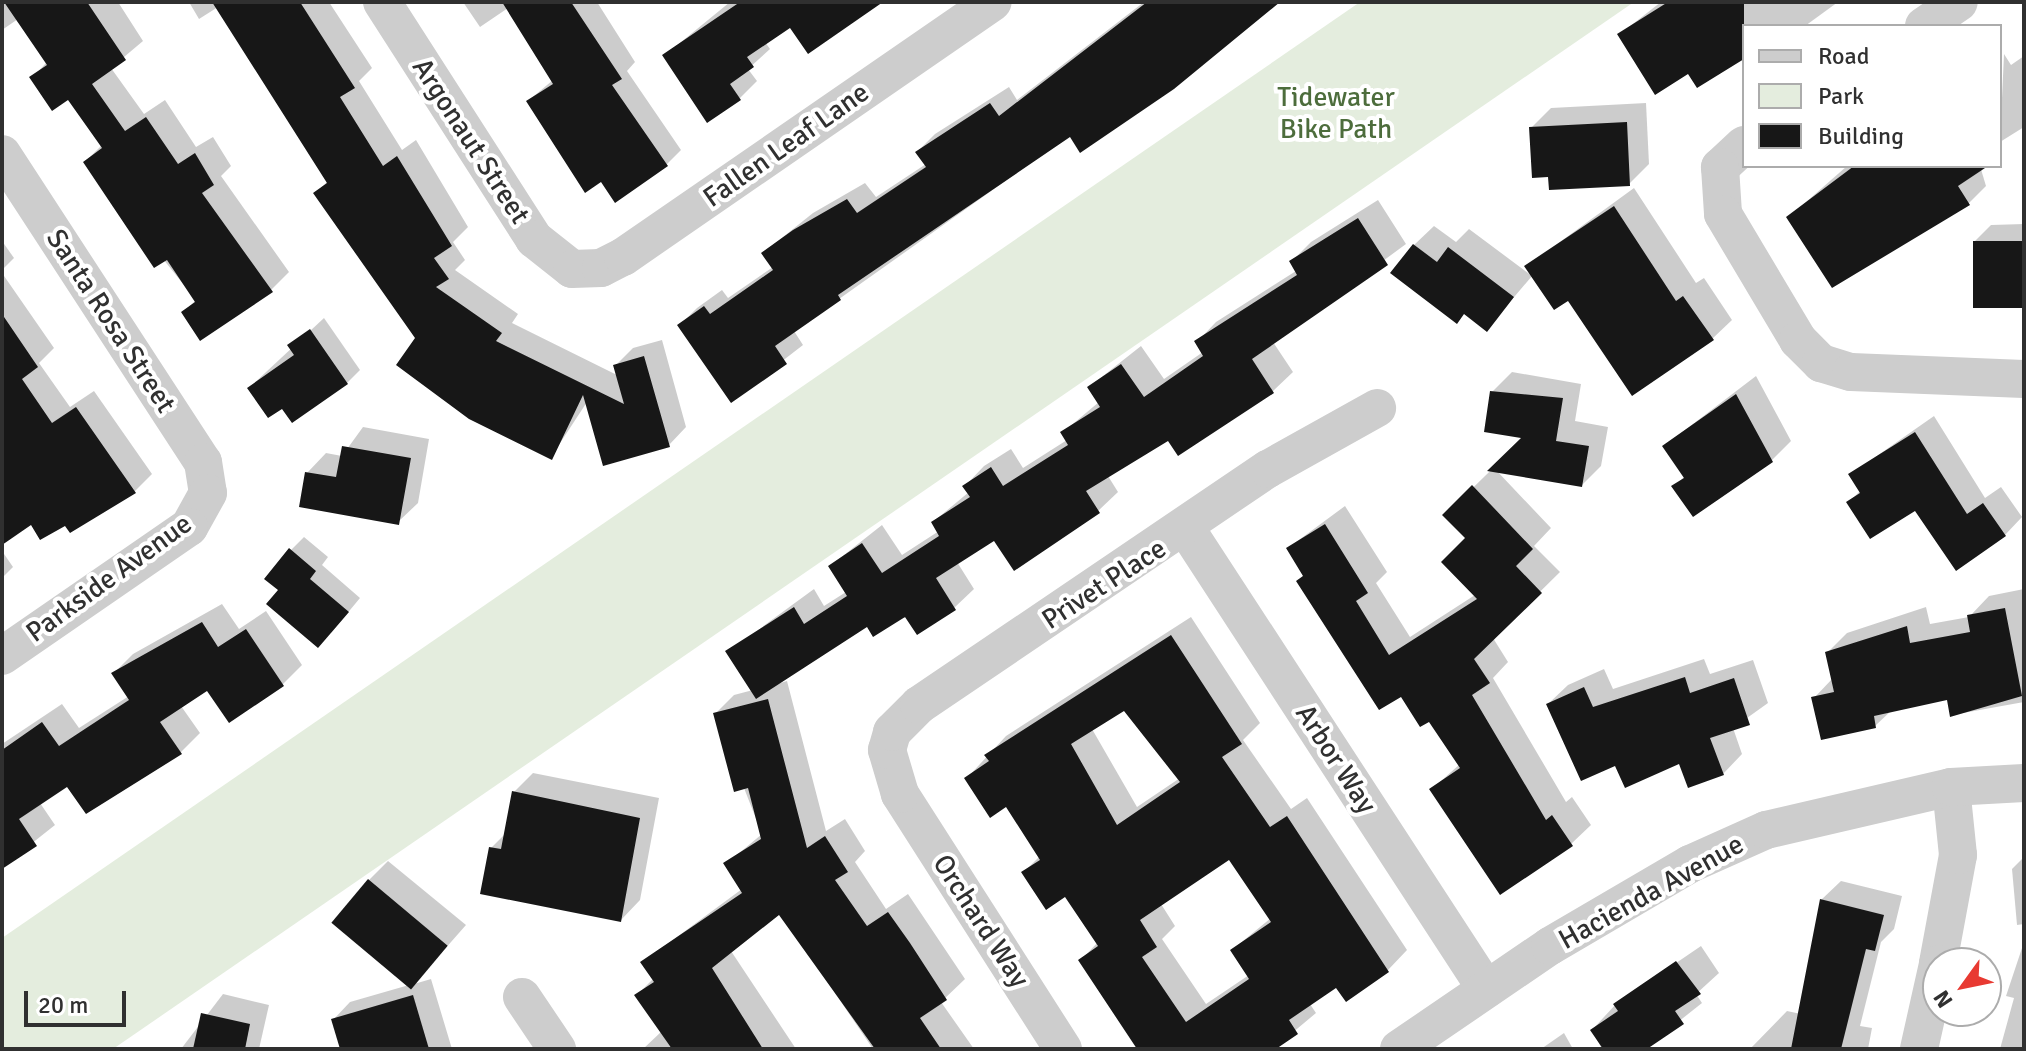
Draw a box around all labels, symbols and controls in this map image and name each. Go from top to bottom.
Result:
legend [1742,24,2002,168]
text: Road [1818,41,1869,71]
street label: Argonaut Street [405,52,537,230]
street label: Fallen Leaf Lane [697,75,875,215]
park label: Tidewater Bike Path [1277,80,1395,146]
text: Park [1818,81,1864,111]
text: Building [1818,121,1904,151]
street label: Santa Rosa Street [39,223,183,419]
street label: Parkside Avenue [20,507,198,649]
street label: Privet Place [1036,531,1172,637]
street label: Arbor Way [1288,698,1384,820]
street label: Hacienda Avenue [1553,827,1749,957]
street label: Orchard Way [926,848,1036,994]
north arrow [1922,947,2002,1027]
scale bar [28,975,130,1025]
text: N [1928,985,1959,1013]
text: 20 m [38,990,88,1020]

